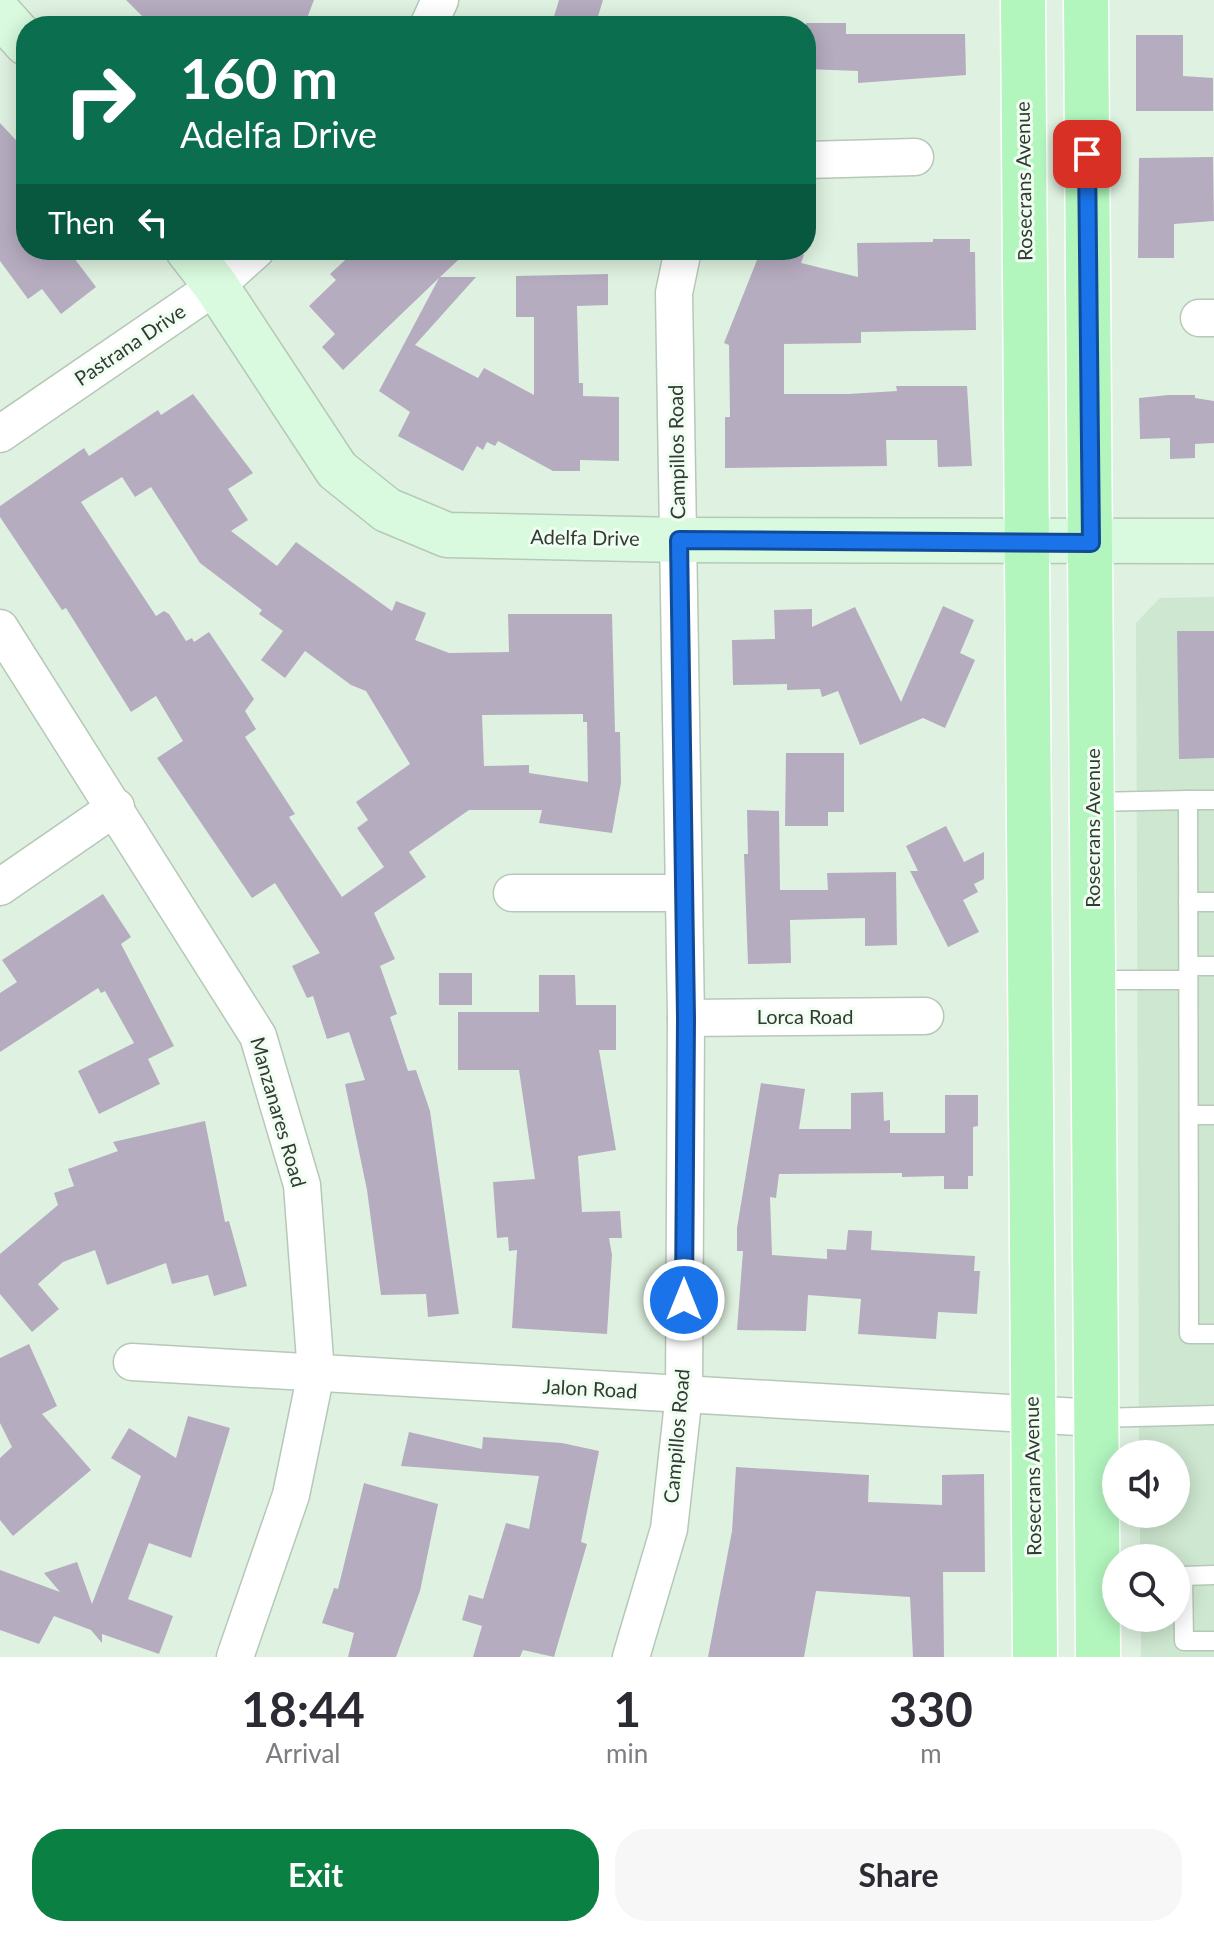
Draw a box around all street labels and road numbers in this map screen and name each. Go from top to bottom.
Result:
street label: Rosecrans Avenue [1010,101,1036,261]
street label: Pastrana Drive [69,298,189,390]
street label: Campillos Road [663,384,689,520]
street label: Adelfa Drive [530,524,640,550]
street label: Rosecrans Avenue [1080,748,1104,908]
street label: Lorca Road [757,1004,853,1028]
street label: Manzanares Road [246,1034,312,1190]
street label: Campillos Road [658,1368,694,1504]
street label: Jalon Road [542,1374,638,1402]
street label: Rosecrans Avenue [1019,1396,1045,1556]

